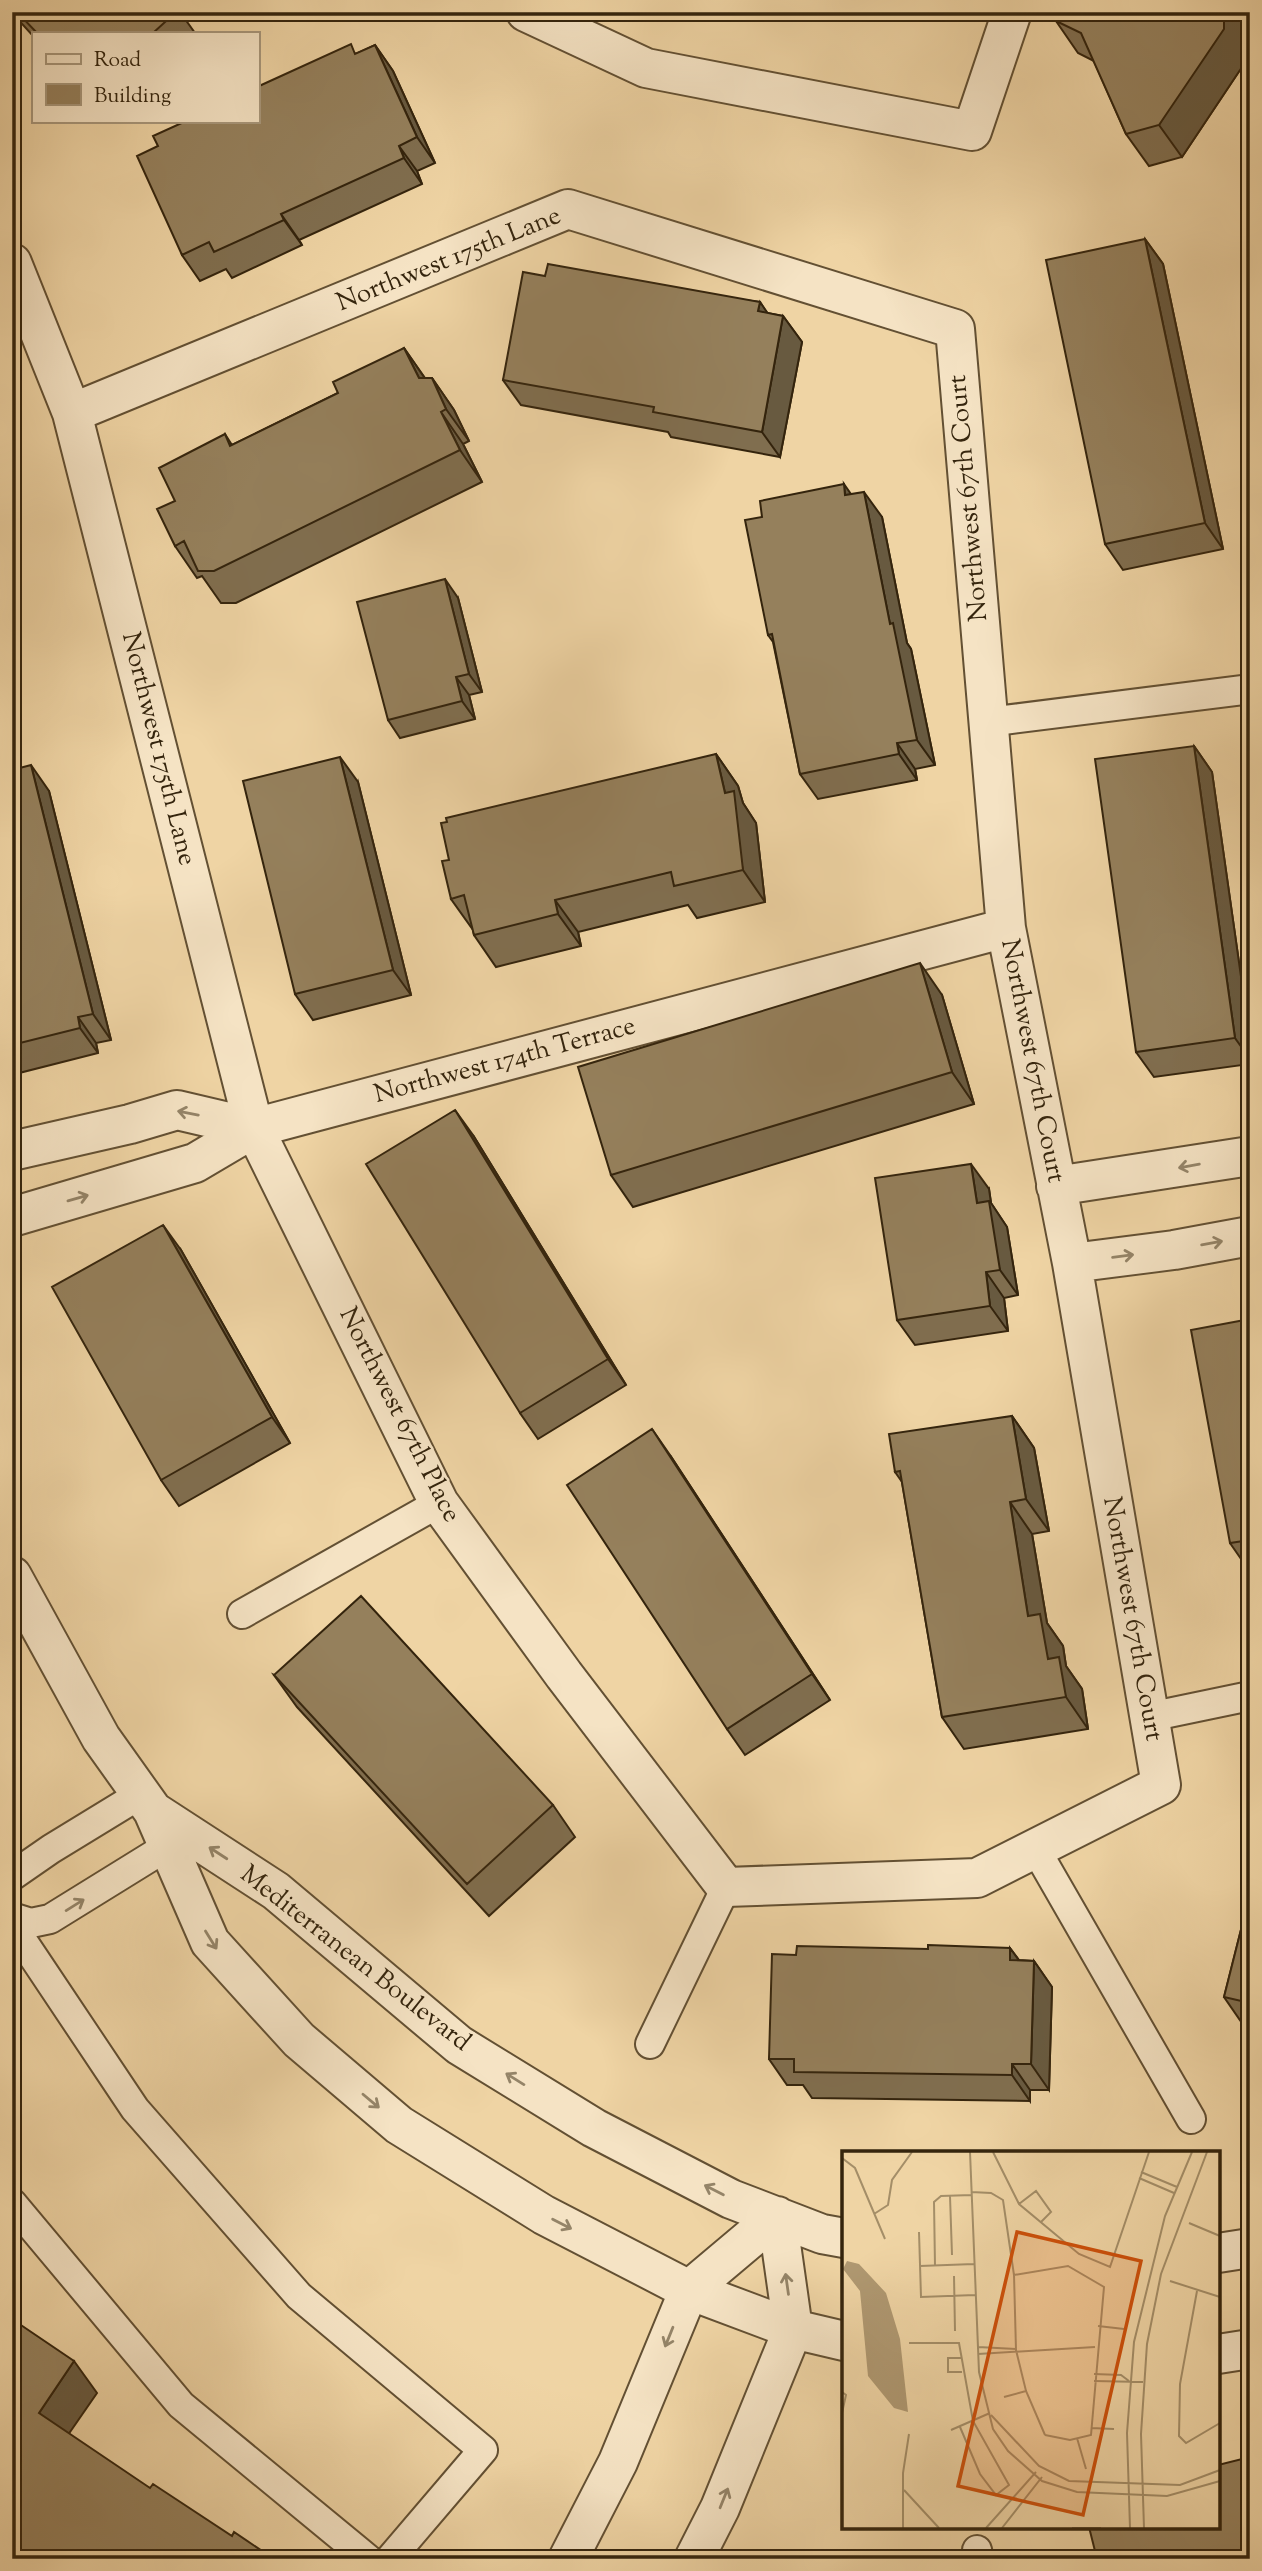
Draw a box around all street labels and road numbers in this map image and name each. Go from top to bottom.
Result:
street label: Northwest 175th Lane [331,198,567,322]
street label: Northwest 67th Court [940,373,998,623]
street label: Northwest 175th Lane [111,629,205,869]
street label: Northwest 67th Court [990,936,1074,1186]
street label: Northwest 174th Terrace [370,1008,640,1114]
street label: Northwest 67th Place [329,1301,469,1529]
street label: Northwest 67th Court [1092,1494,1172,1744]
street label: Mediterranean Boulevard [232,1857,479,2061]

